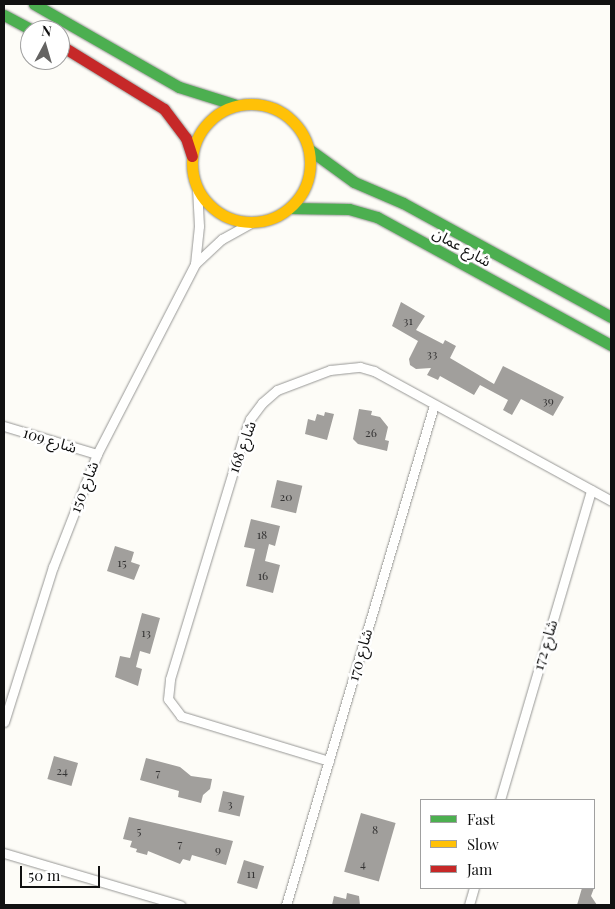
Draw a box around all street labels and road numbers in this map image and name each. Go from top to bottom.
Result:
street label: شارع عمان [430,224,494,270]
street label: شارع 168 [224,419,260,475]
street label: شارع 109 [21,423,79,457]
street label: شارع 150 [66,459,102,515]
street label: شارع 172 [529,618,561,672]
street label: شارع 170 [344,627,376,683]

